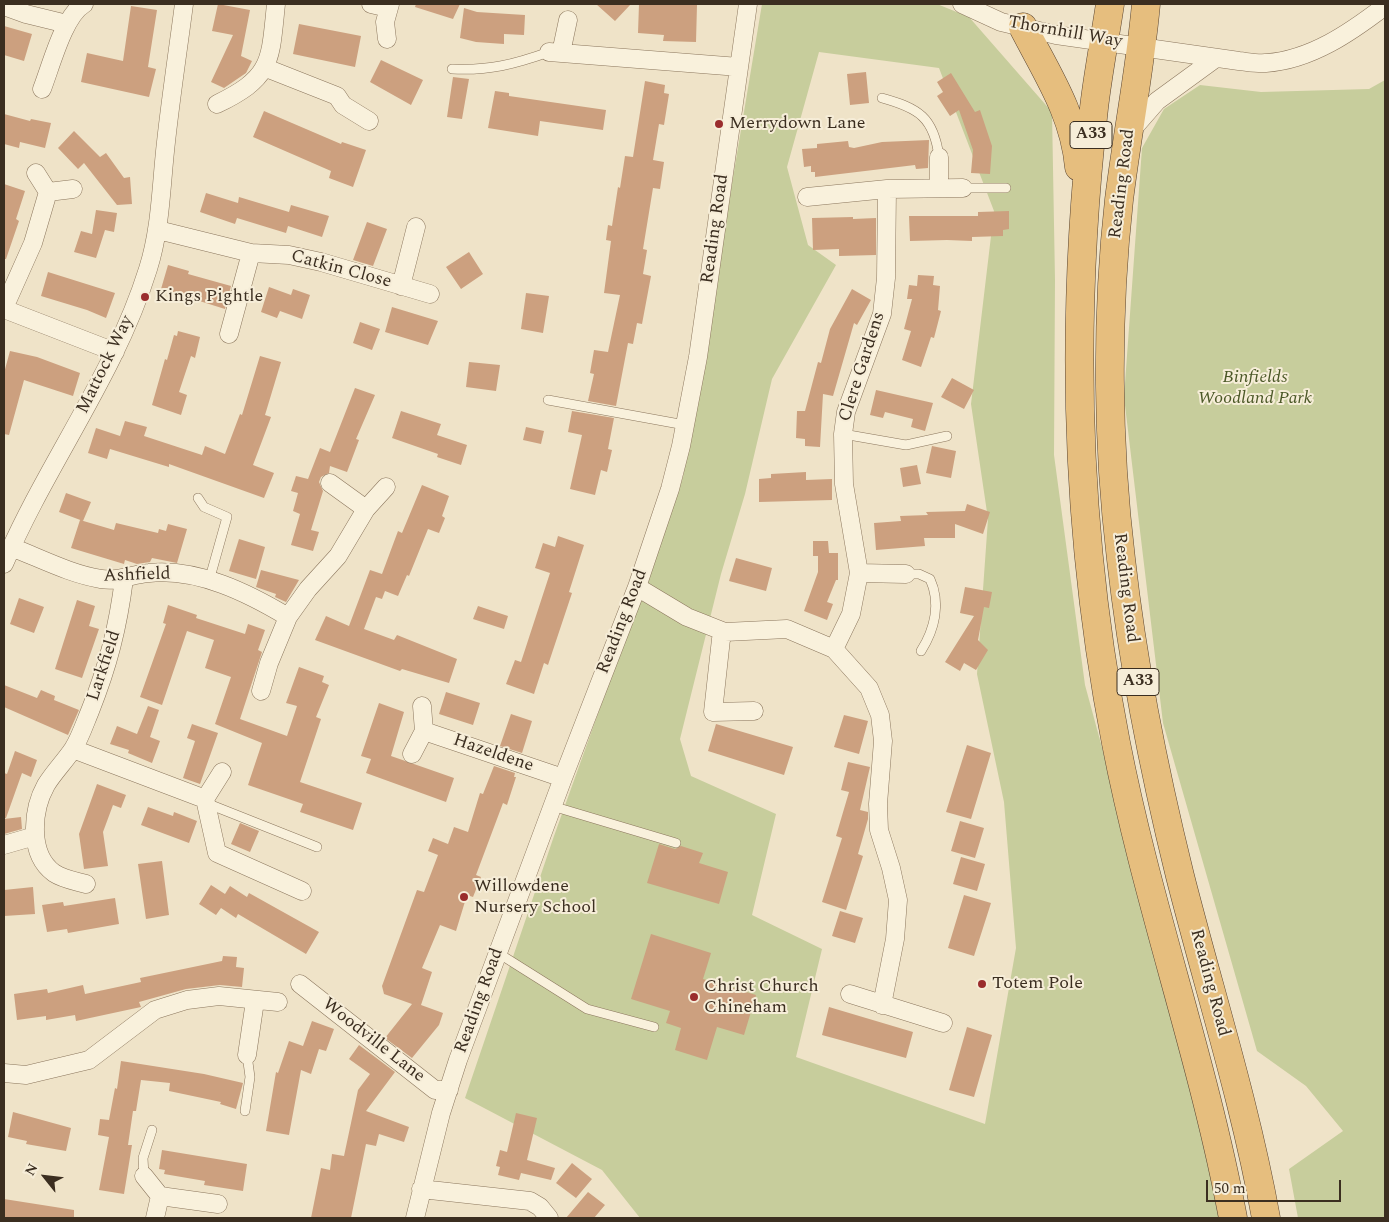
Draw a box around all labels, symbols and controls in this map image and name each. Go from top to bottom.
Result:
street label: Thornhill Way [1006,12,1124,54]
place label: Merrydown Lane [729,113,866,135]
marker: Merrydown Lane [713,118,725,130]
road number: A33 [1070,122,1112,148]
street label: Reading Road [1106,128,1140,240]
street label: Reading Road [698,173,734,285]
street label: Catkin Close [288,246,394,294]
place label: Kings Pightle [155,286,263,308]
marker: Kings Pightle [139,291,151,303]
street label: Clere Gardens [835,309,891,425]
street label: Mattock Way [73,312,139,418]
park label: Binfields Woodland Park [1198,367,1312,409]
street label: Reading Road [1108,532,1142,644]
street label: Ashfield [103,564,171,588]
street label: Reading Road [593,567,653,677]
street label: Larkfield [83,628,127,704]
road number: A33 [1117,669,1159,696]
street label: Hazeldene [450,730,536,778]
place label: Willowdene Nursery School [474,876,596,919]
marker: Willowdene Nursery School [458,891,470,903]
street label: Reading Road [1184,927,1234,1039]
street label: Reading Road [451,945,509,1057]
place label: Totem Pole [992,973,1083,995]
place label: Christ Church Chineham [704,976,819,1019]
marker: Totem Pole [976,978,988,990]
marker: Christ Church Chineham [688,991,700,1003]
street label: Woodville Lane [317,994,429,1088]
north arrow [20,1152,70,1202]
text: N [19,1159,43,1180]
scale bar [1209,1170,1344,1202]
text: 50 m [1214,1177,1246,1200]

